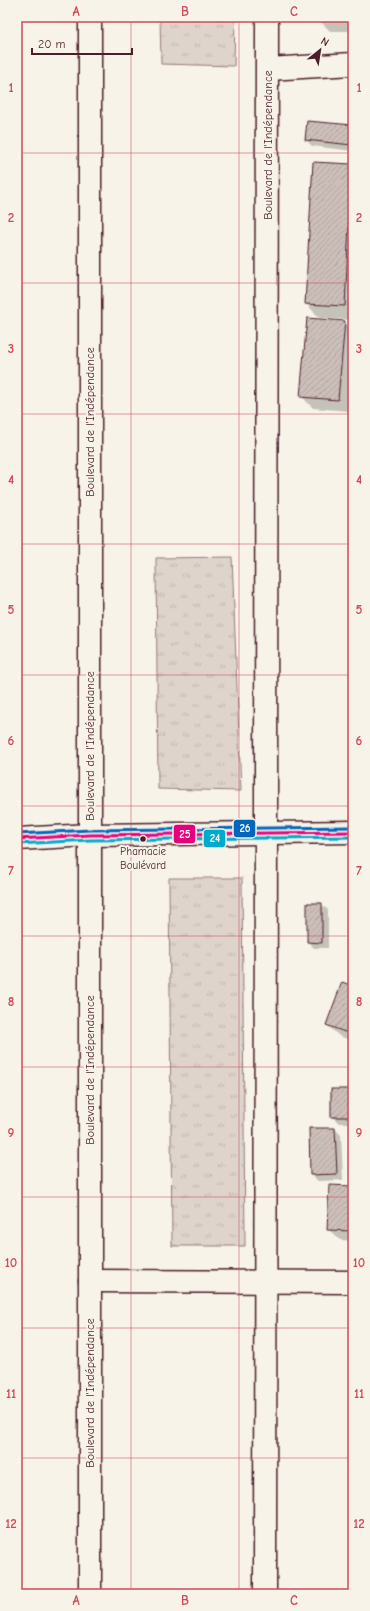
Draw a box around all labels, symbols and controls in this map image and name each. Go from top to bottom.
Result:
text: A [72,4,80,19]
text: B [181,4,189,19]
text: C [290,4,298,19]
scale bar [32,30,132,56]
north arrow [300,30,340,70]
text: N [318,34,331,49]
text: 20 m [38,37,66,51]
street label: Boulevard de l'Indépendance [261,70,275,220]
text: 1 [8,80,14,95]
text: 1 [356,80,362,95]
text: 2 [8,210,14,225]
text: 2 [356,210,362,225]
text: 3 [8,341,14,356]
text: 3 [356,341,362,356]
street label: Boulevard de l'Indépendance [83,347,97,497]
text: 4 [8,472,14,487]
text: 4 [356,472,362,487]
text: 5 [8,602,15,617]
text: 5 [356,602,363,617]
street label: Boulevard de l'Indépendance [83,671,97,821]
text: 6 [8,733,15,748]
text: 6 [356,733,363,748]
line badge: 26 [233,819,256,838]
text: 26 [239,822,251,835]
line badge: 25 [173,824,196,844]
text: 25 [179,828,191,841]
line badge: 24 [203,829,226,848]
text: 24 [210,832,220,845]
marker: Phamacie Boulévard [138,834,148,844]
place label: Phamacie Boulévard [120,845,166,872]
text: 7 [8,863,14,878]
text: 7 [356,863,362,878]
text: 8 [8,994,14,1009]
text: 8 [356,994,362,1009]
street label: Boulevard de l'Indépendance [83,995,97,1145]
text: 9 [8,1125,15,1140]
text: 9 [356,1125,363,1140]
text: 10 [5,1255,17,1270]
text: 10 [353,1255,365,1270]
street label: Boulevard de l'Indépendance [83,1318,97,1468]
text: 11 [6,1386,16,1401]
text: 11 [354,1386,364,1401]
text: 12 [5,1516,17,1531]
text: 12 [353,1516,365,1531]
text: A [72,1593,80,1608]
text: B [181,1593,189,1608]
text: C [290,1593,298,1608]

